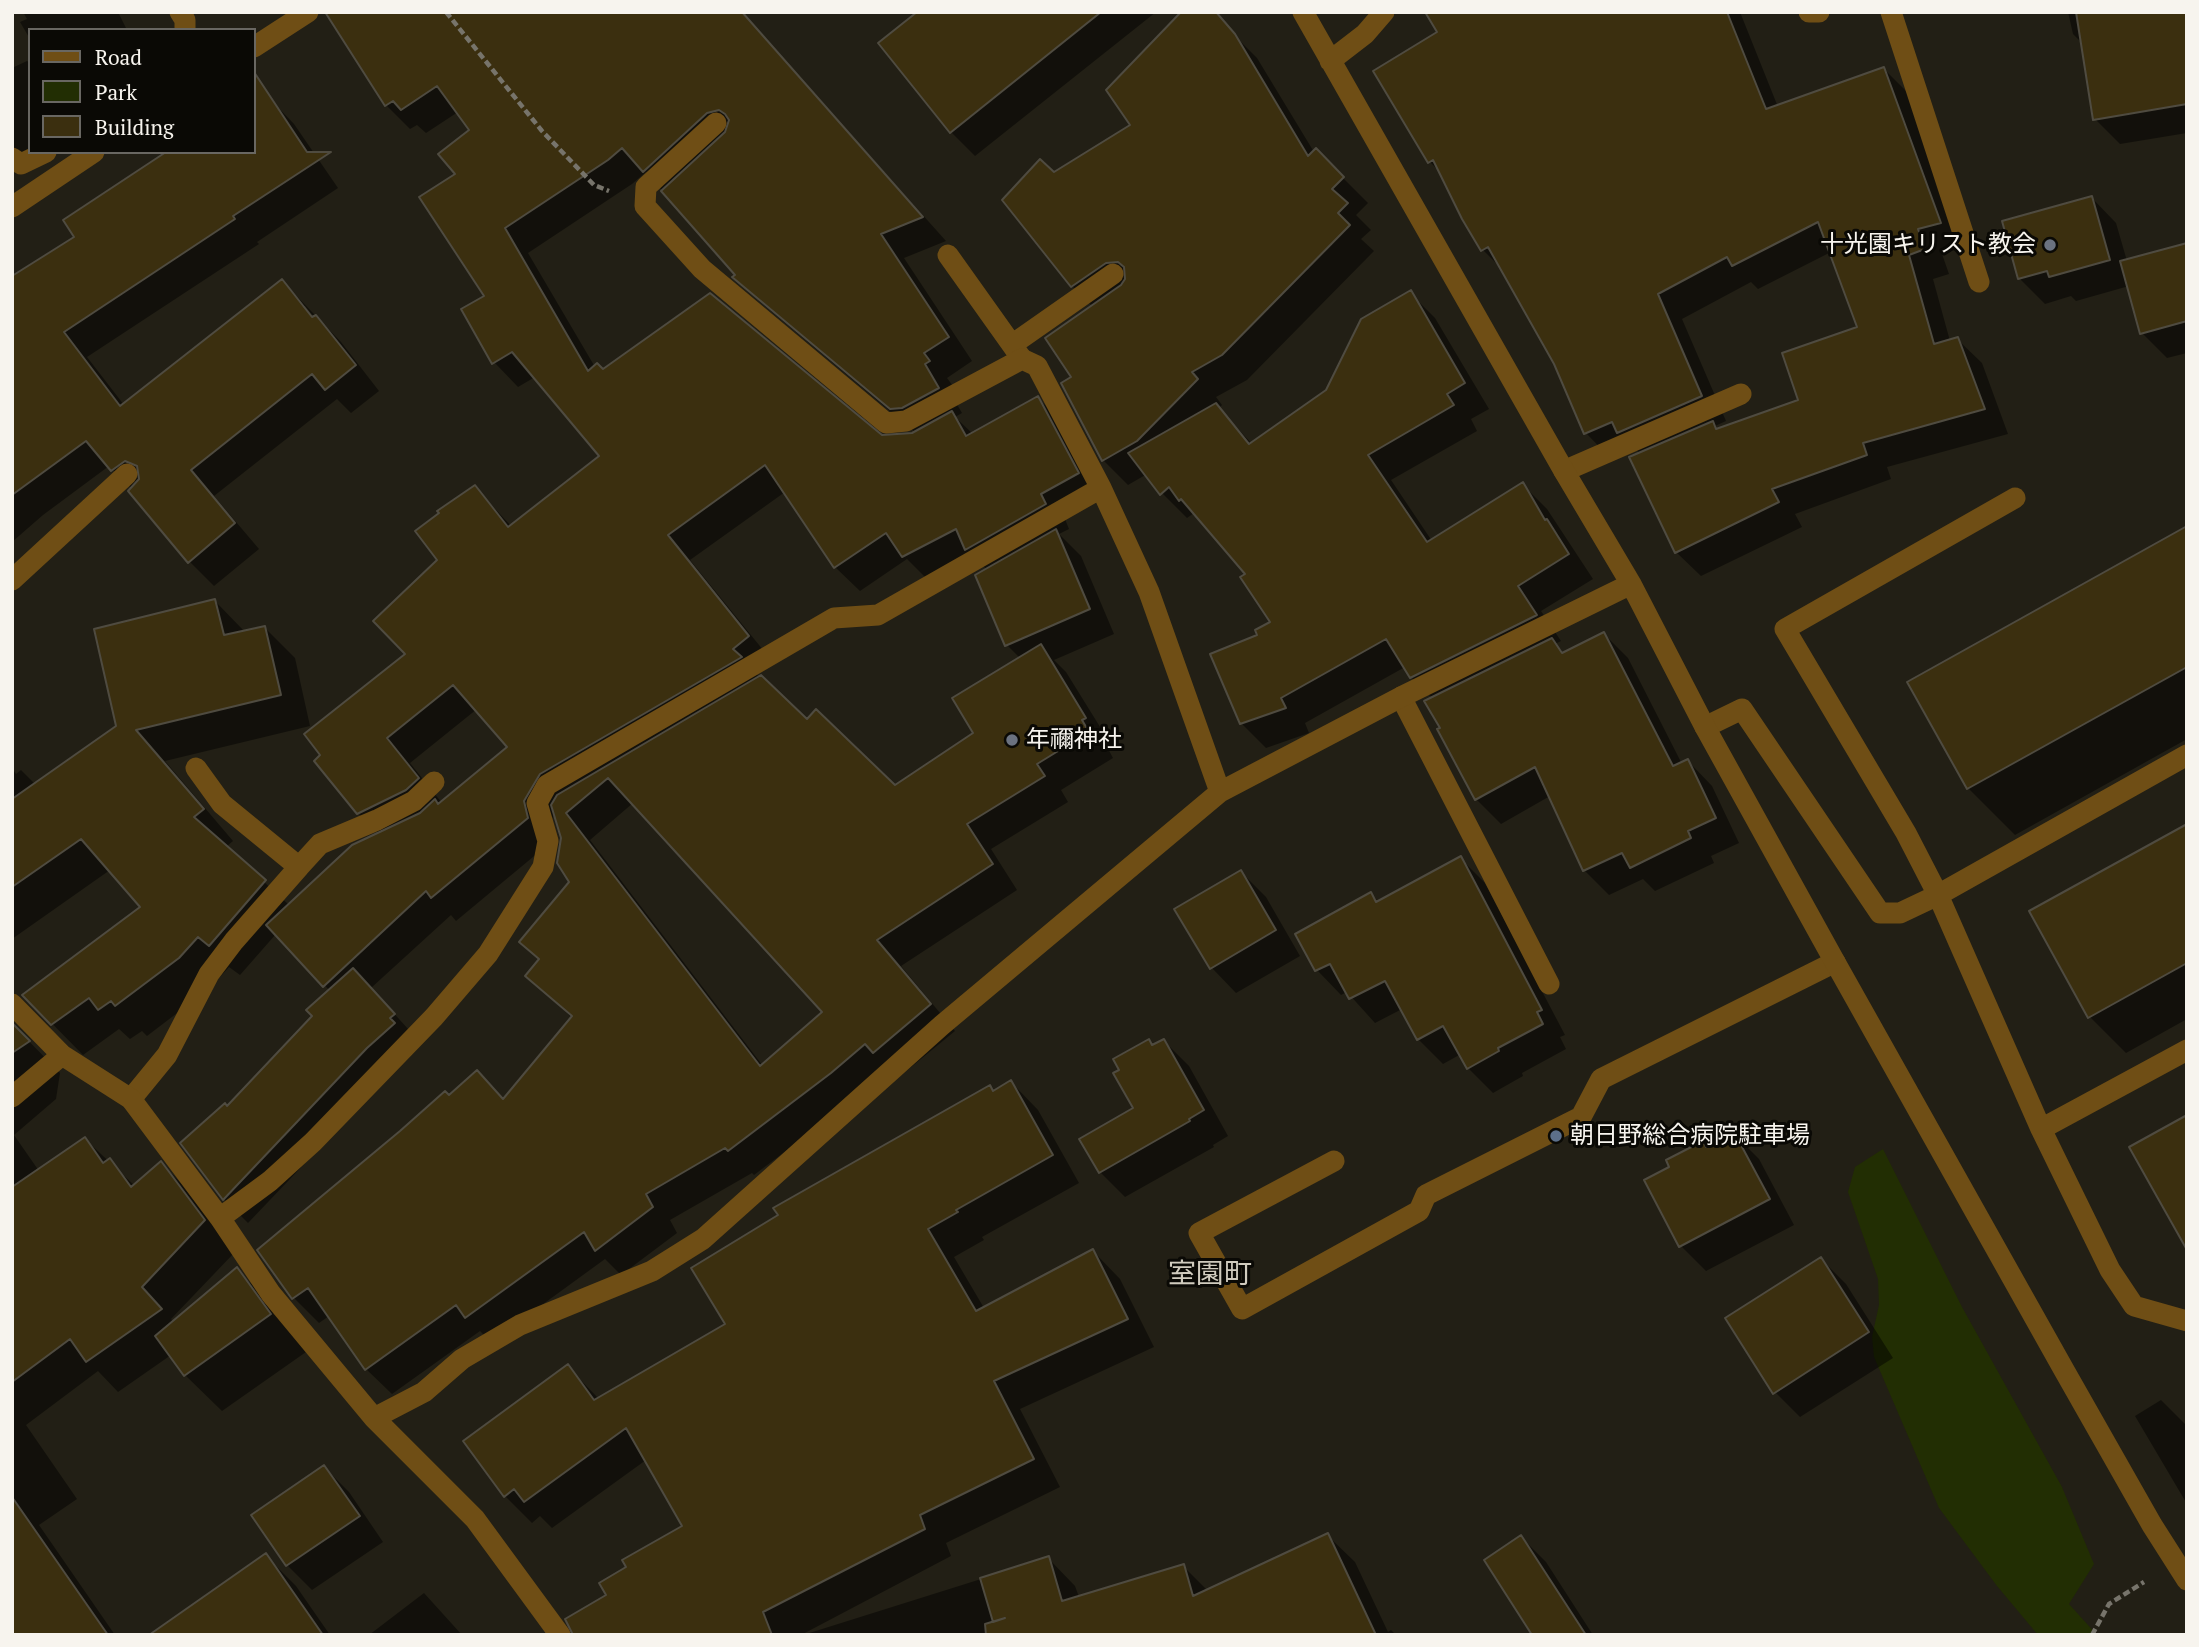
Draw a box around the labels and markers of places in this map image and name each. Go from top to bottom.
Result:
place label: 十光園キリスト教会 [1820,231,2036,259]
marker: 十光園キリスト教会 [2042,237,2058,253]
place label: 年禰神社 [1026,726,1122,754]
marker: 年禰神社 [1004,732,1020,748]
place label: 朝日野総合病院駐車場 [1570,1122,1810,1150]
marker: 朝日野総合病院駐車場 [1548,1128,1564,1144]

